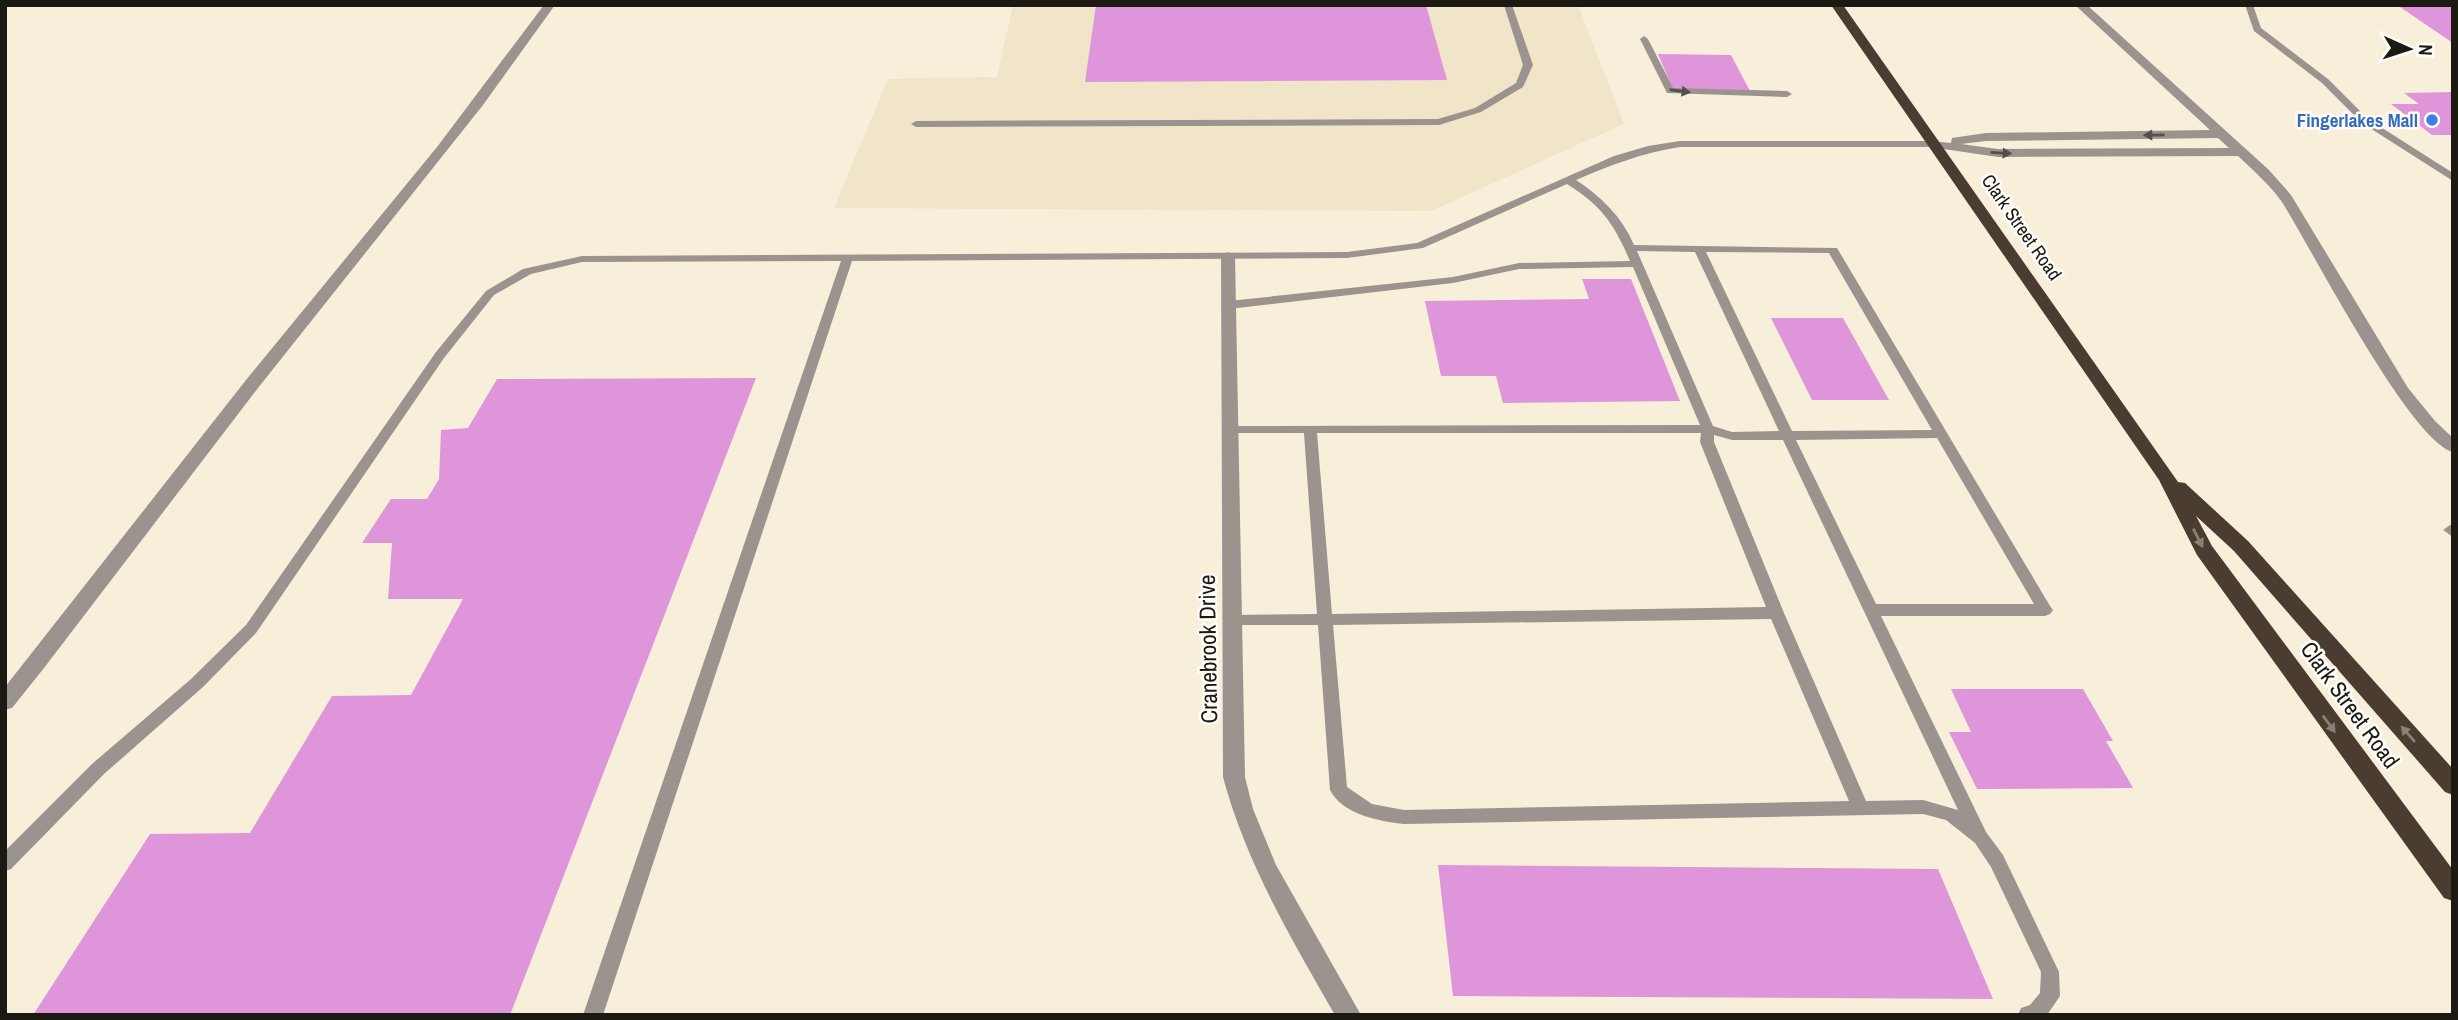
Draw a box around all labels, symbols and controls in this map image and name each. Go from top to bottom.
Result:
north arrow [2374,14,2444,84]
text: N [2413,44,2439,56]
one-way arrow [1669,86,1691,97]
place label: Fingerlakes Mall [2297,107,2418,133]
marker: Fingerlakes Mall [2424,112,2440,128]
one-way arrow [2142,129,2164,141]
one-way arrow [1990,147,2012,158]
street label: Clark Street Road [1976,169,2068,285]
one-way arrow [2193,528,2204,548]
street label: Cranebrook Drive [1191,574,1224,724]
street label: Clark Street Road [2294,635,2407,774]
one-way arrow [2322,715,2336,733]
one-way arrow [2401,725,2416,742]

